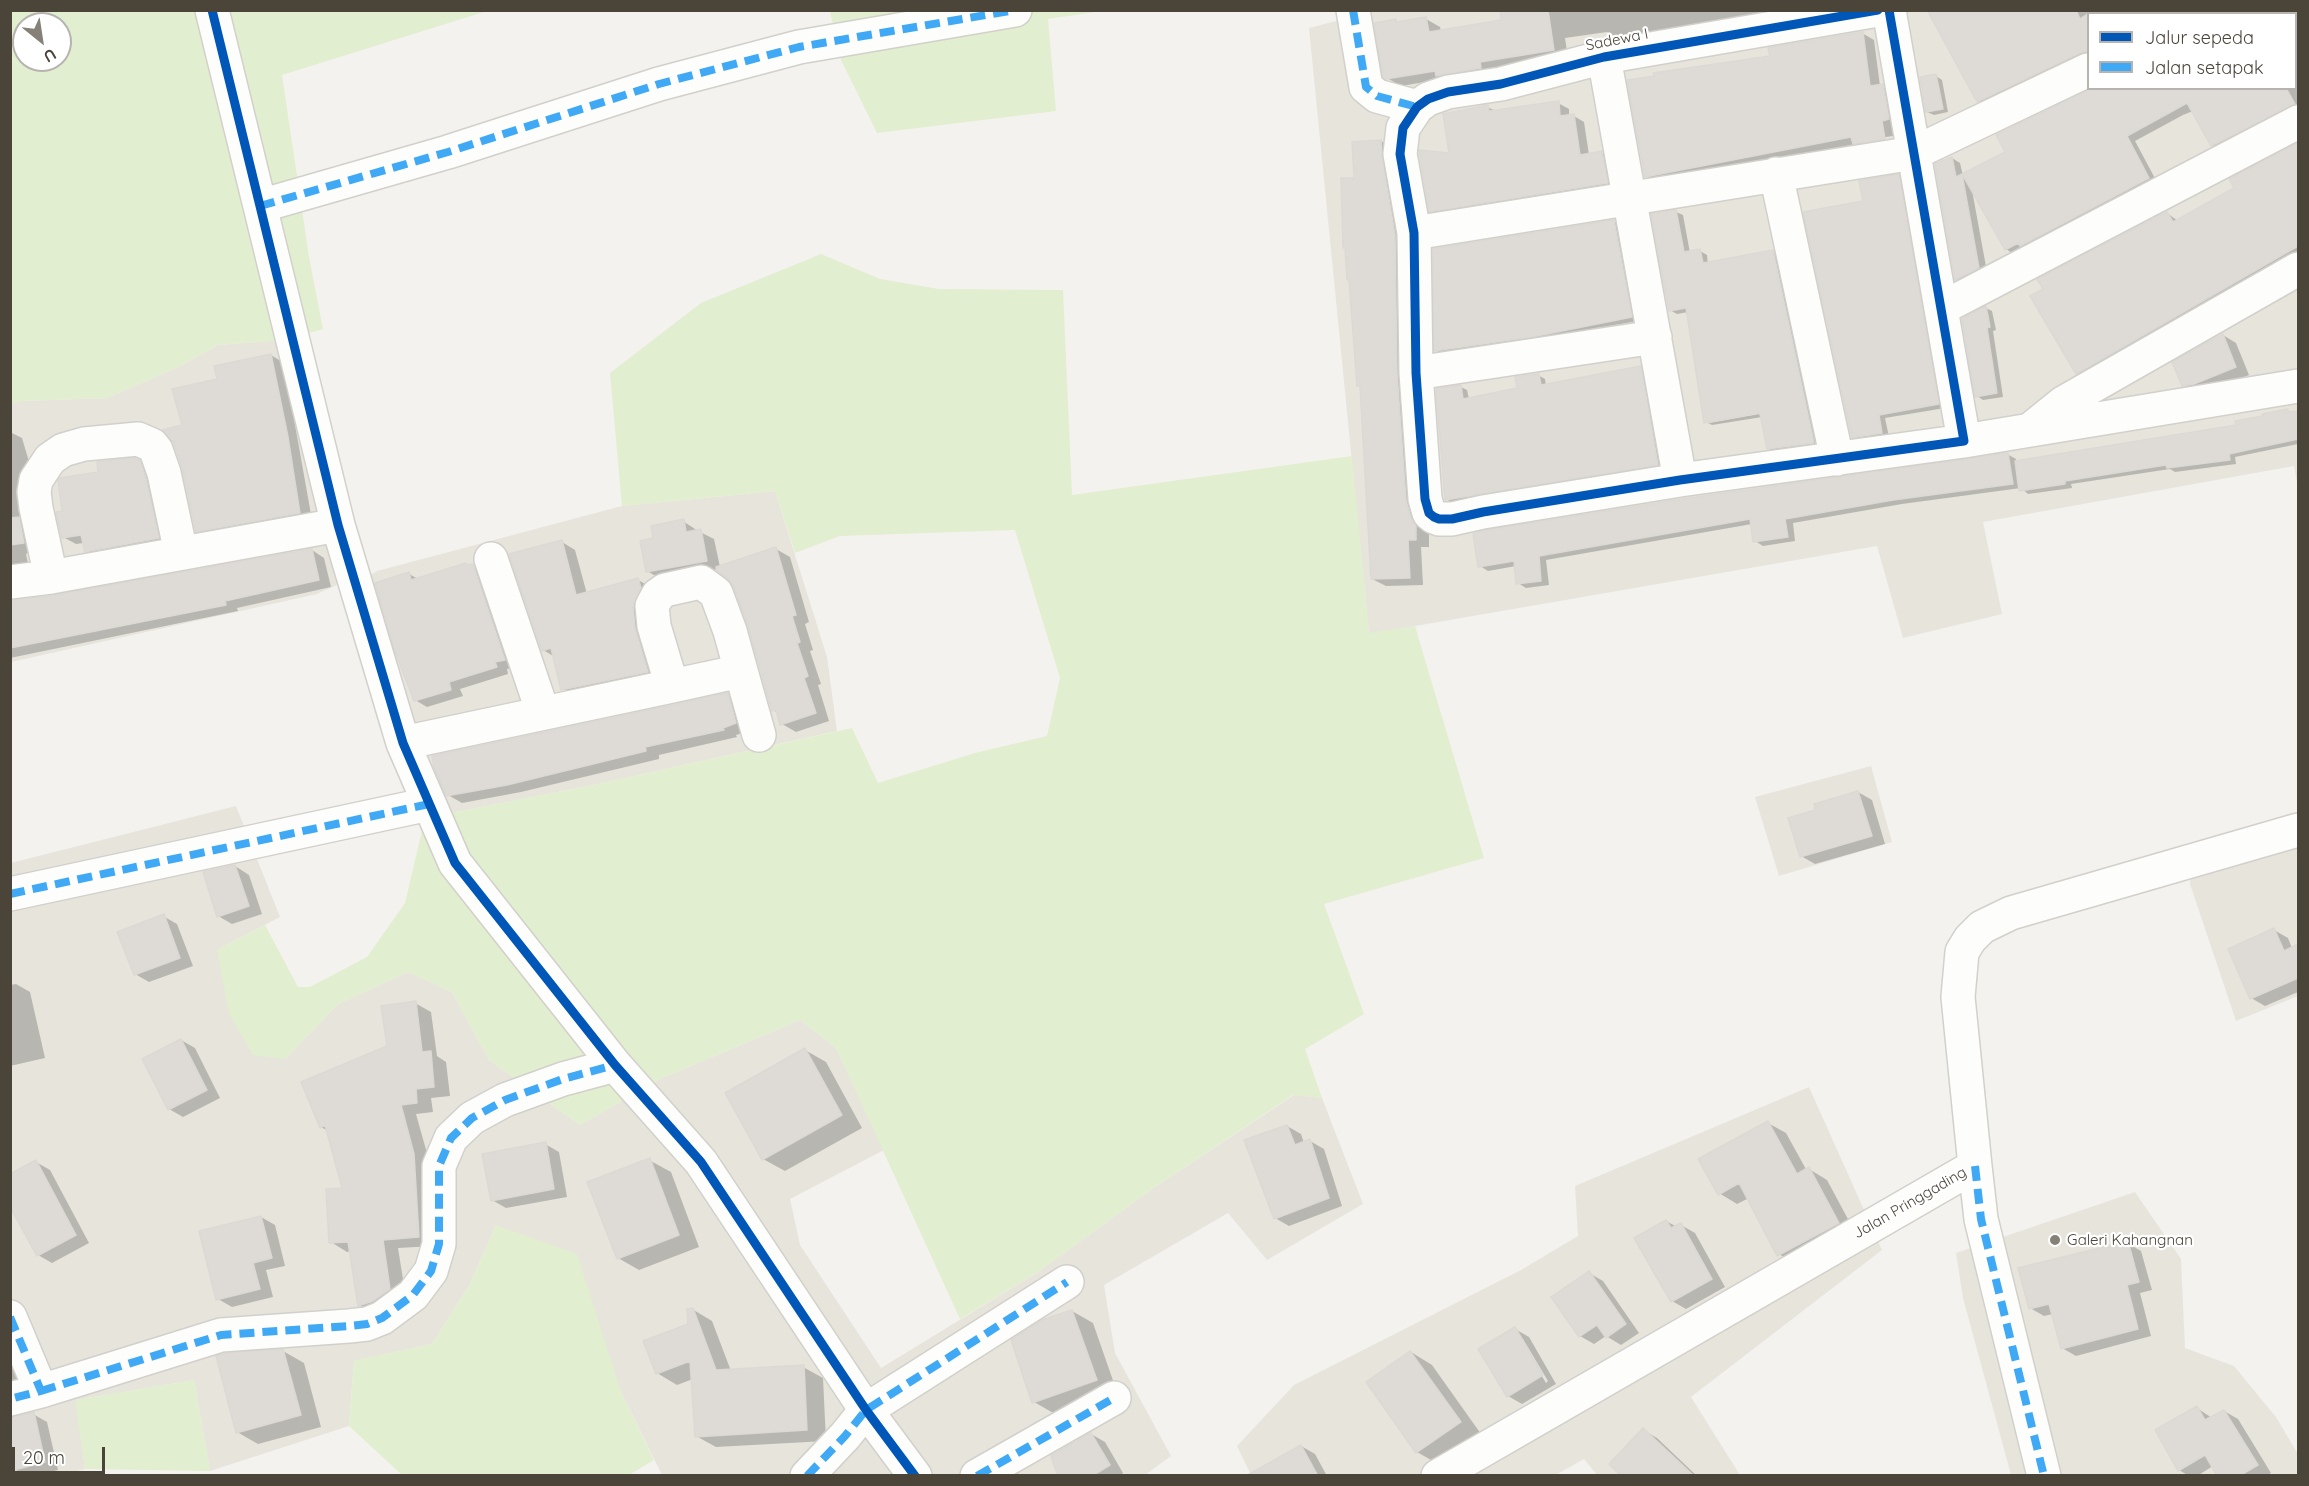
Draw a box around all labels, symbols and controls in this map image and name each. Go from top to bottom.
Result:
north arrow [12,12,72,72]
legend [2087,12,2297,90]
street label: Sadewa I [1584,25,1650,55]
text: Jalur sepeda [2145,26,2254,49]
text: U [40,44,60,67]
text: Jalan setapak [2145,56,2264,79]
street label: Jalan Pringgading [1850,1163,1970,1243]
place label: Galeri Kahangnan [2067,1231,2193,1249]
marker: Galeri Kahangnan [2048,1233,2062,1247]
scale bar [15,1435,108,1473]
text: 20 m [23,1446,65,1469]

